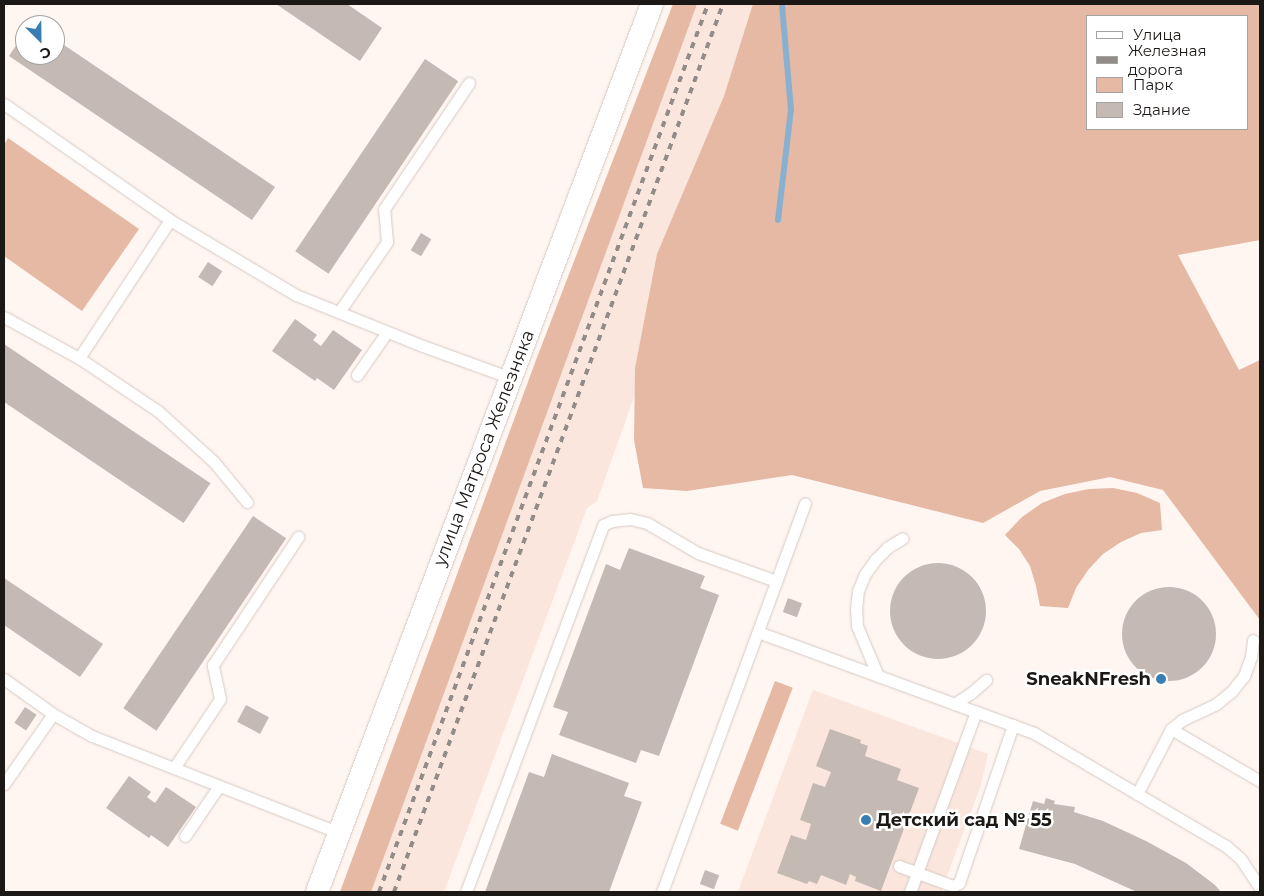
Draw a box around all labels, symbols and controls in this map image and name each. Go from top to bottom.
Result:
north arrow [15,15,65,65]
legend [1086,15,1249,130]
text: Улица [1133,25,1181,44]
text: Железная дорога [1128,41,1207,79]
text: С [37,43,54,63]
text: Парк [1133,75,1173,94]
text: Здание [1133,100,1191,119]
street label: улица Матроса Железняка [429,327,539,569]
place label: SneakNFresh [1026,668,1151,690]
marker: SneakNFresh [1155,673,1167,685]
place label: Детский сад № 55 [876,809,1052,831]
marker: Детский сад № 55 [860,814,872,826]

